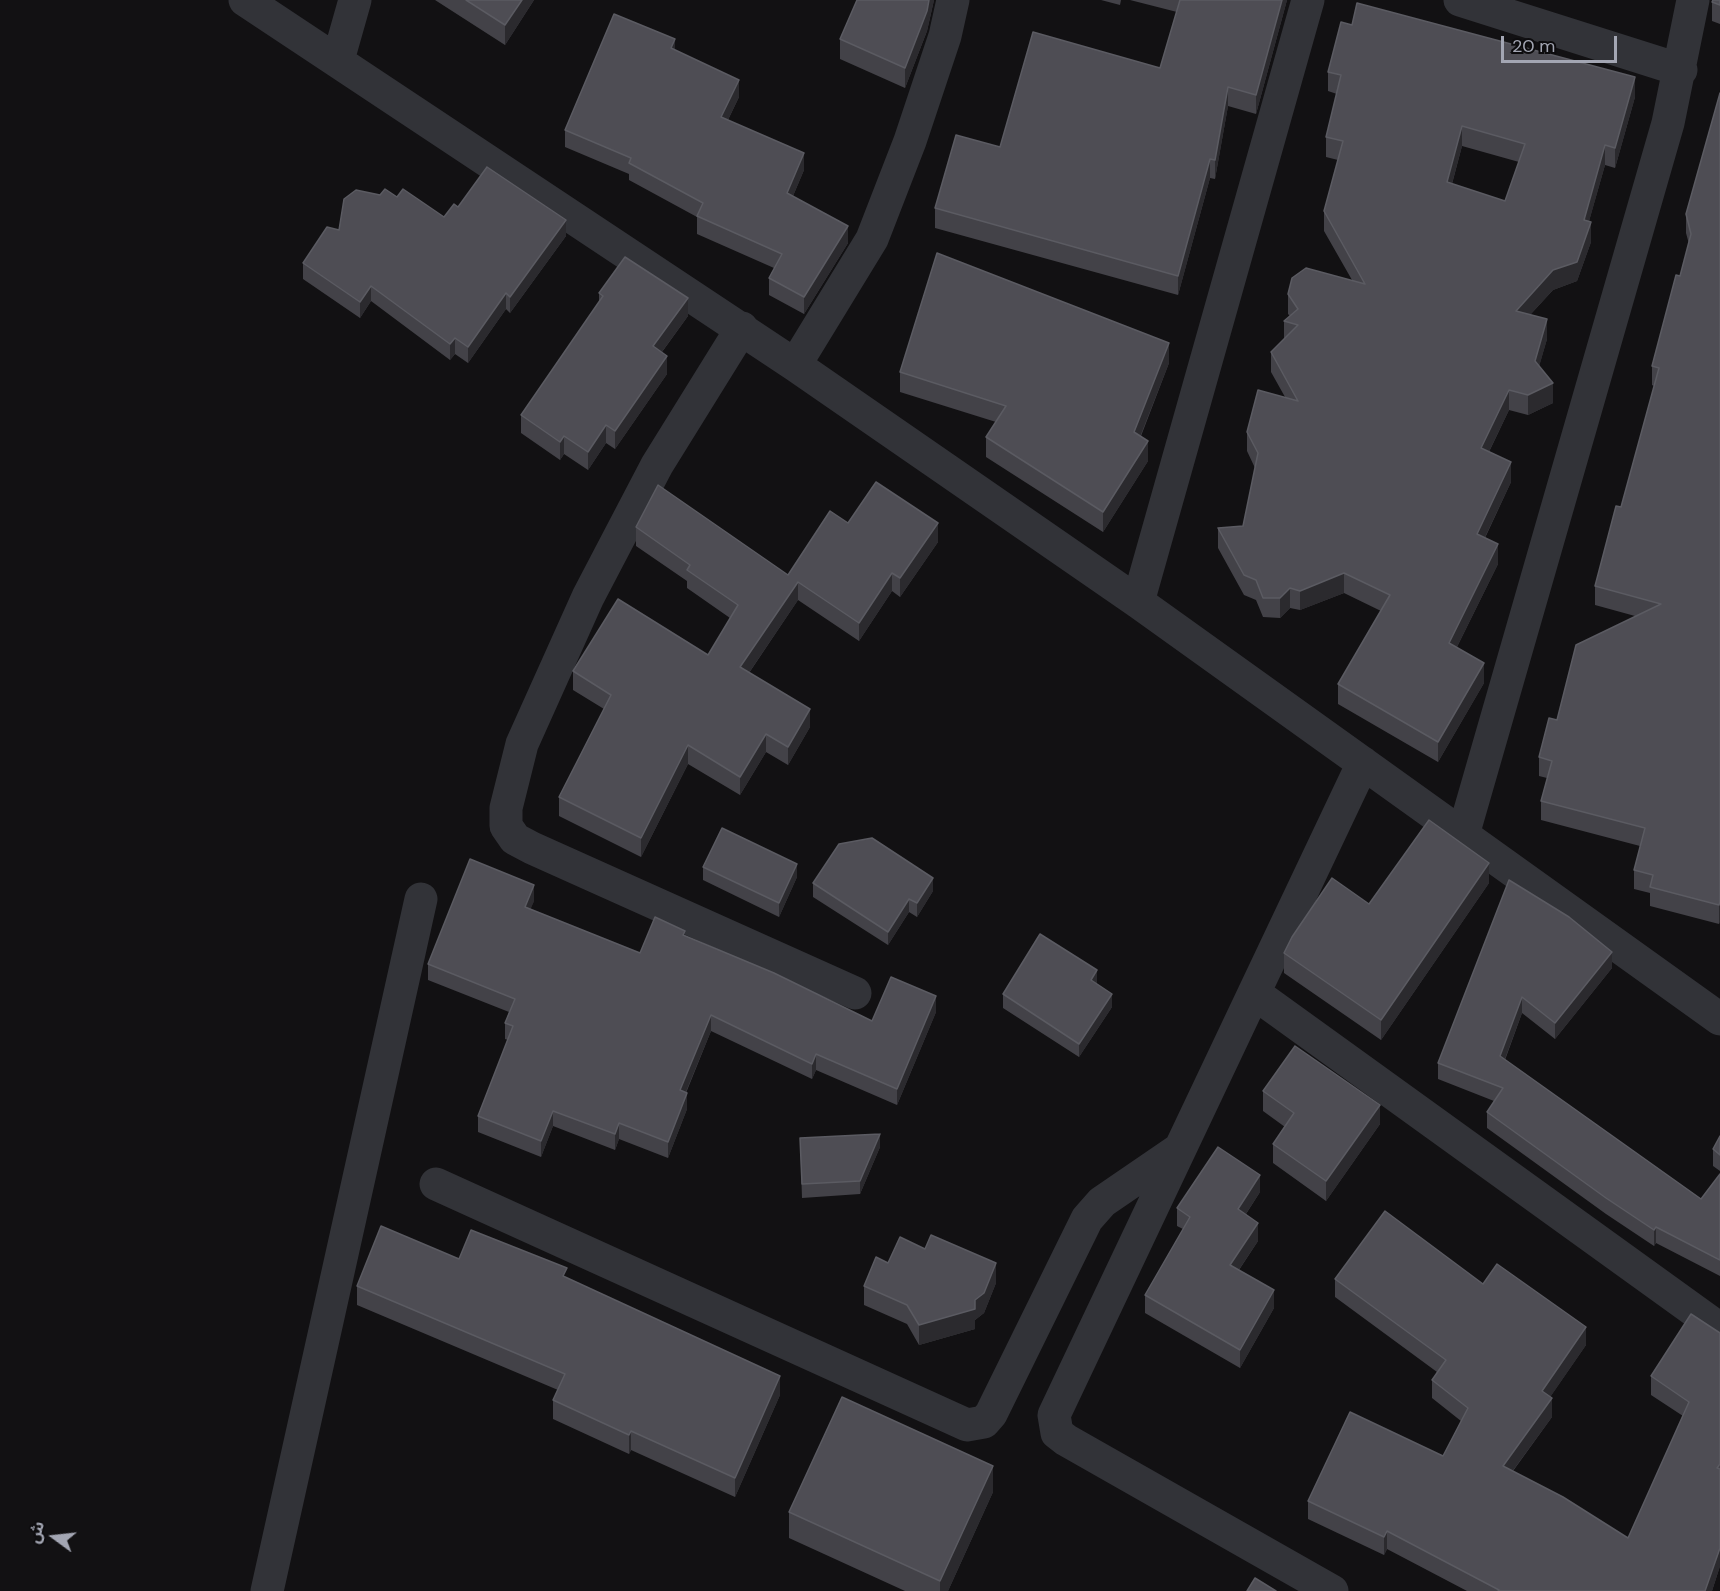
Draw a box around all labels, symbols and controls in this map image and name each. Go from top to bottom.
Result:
scale bar [1504,24,1620,62]
text: 20 m [1512,34,1555,58]
north arrow [24,1507,84,1567]
text: ش [23,1519,49,1546]

